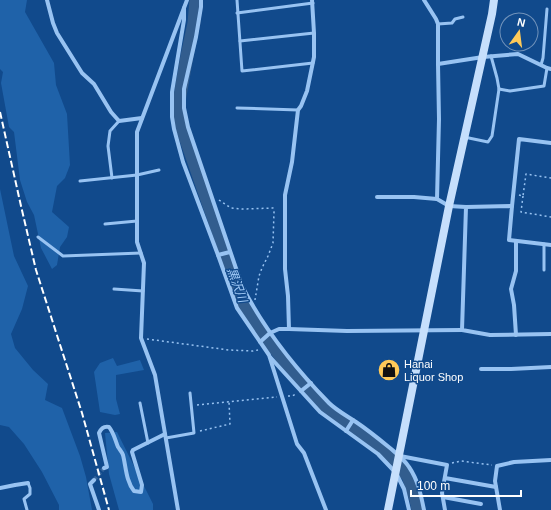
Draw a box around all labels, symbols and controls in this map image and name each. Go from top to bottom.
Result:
north arrow [499,12,539,52]
text: N [516,16,527,29]
water label: 黒沢川 [224,266,250,306]
shop icon: Hanai Liquor Shop [376,357,402,383]
place label: Hanai Liquor Shop [404,358,463,383]
scale bar [411,472,521,498]
text: 100 m [417,479,450,493]

